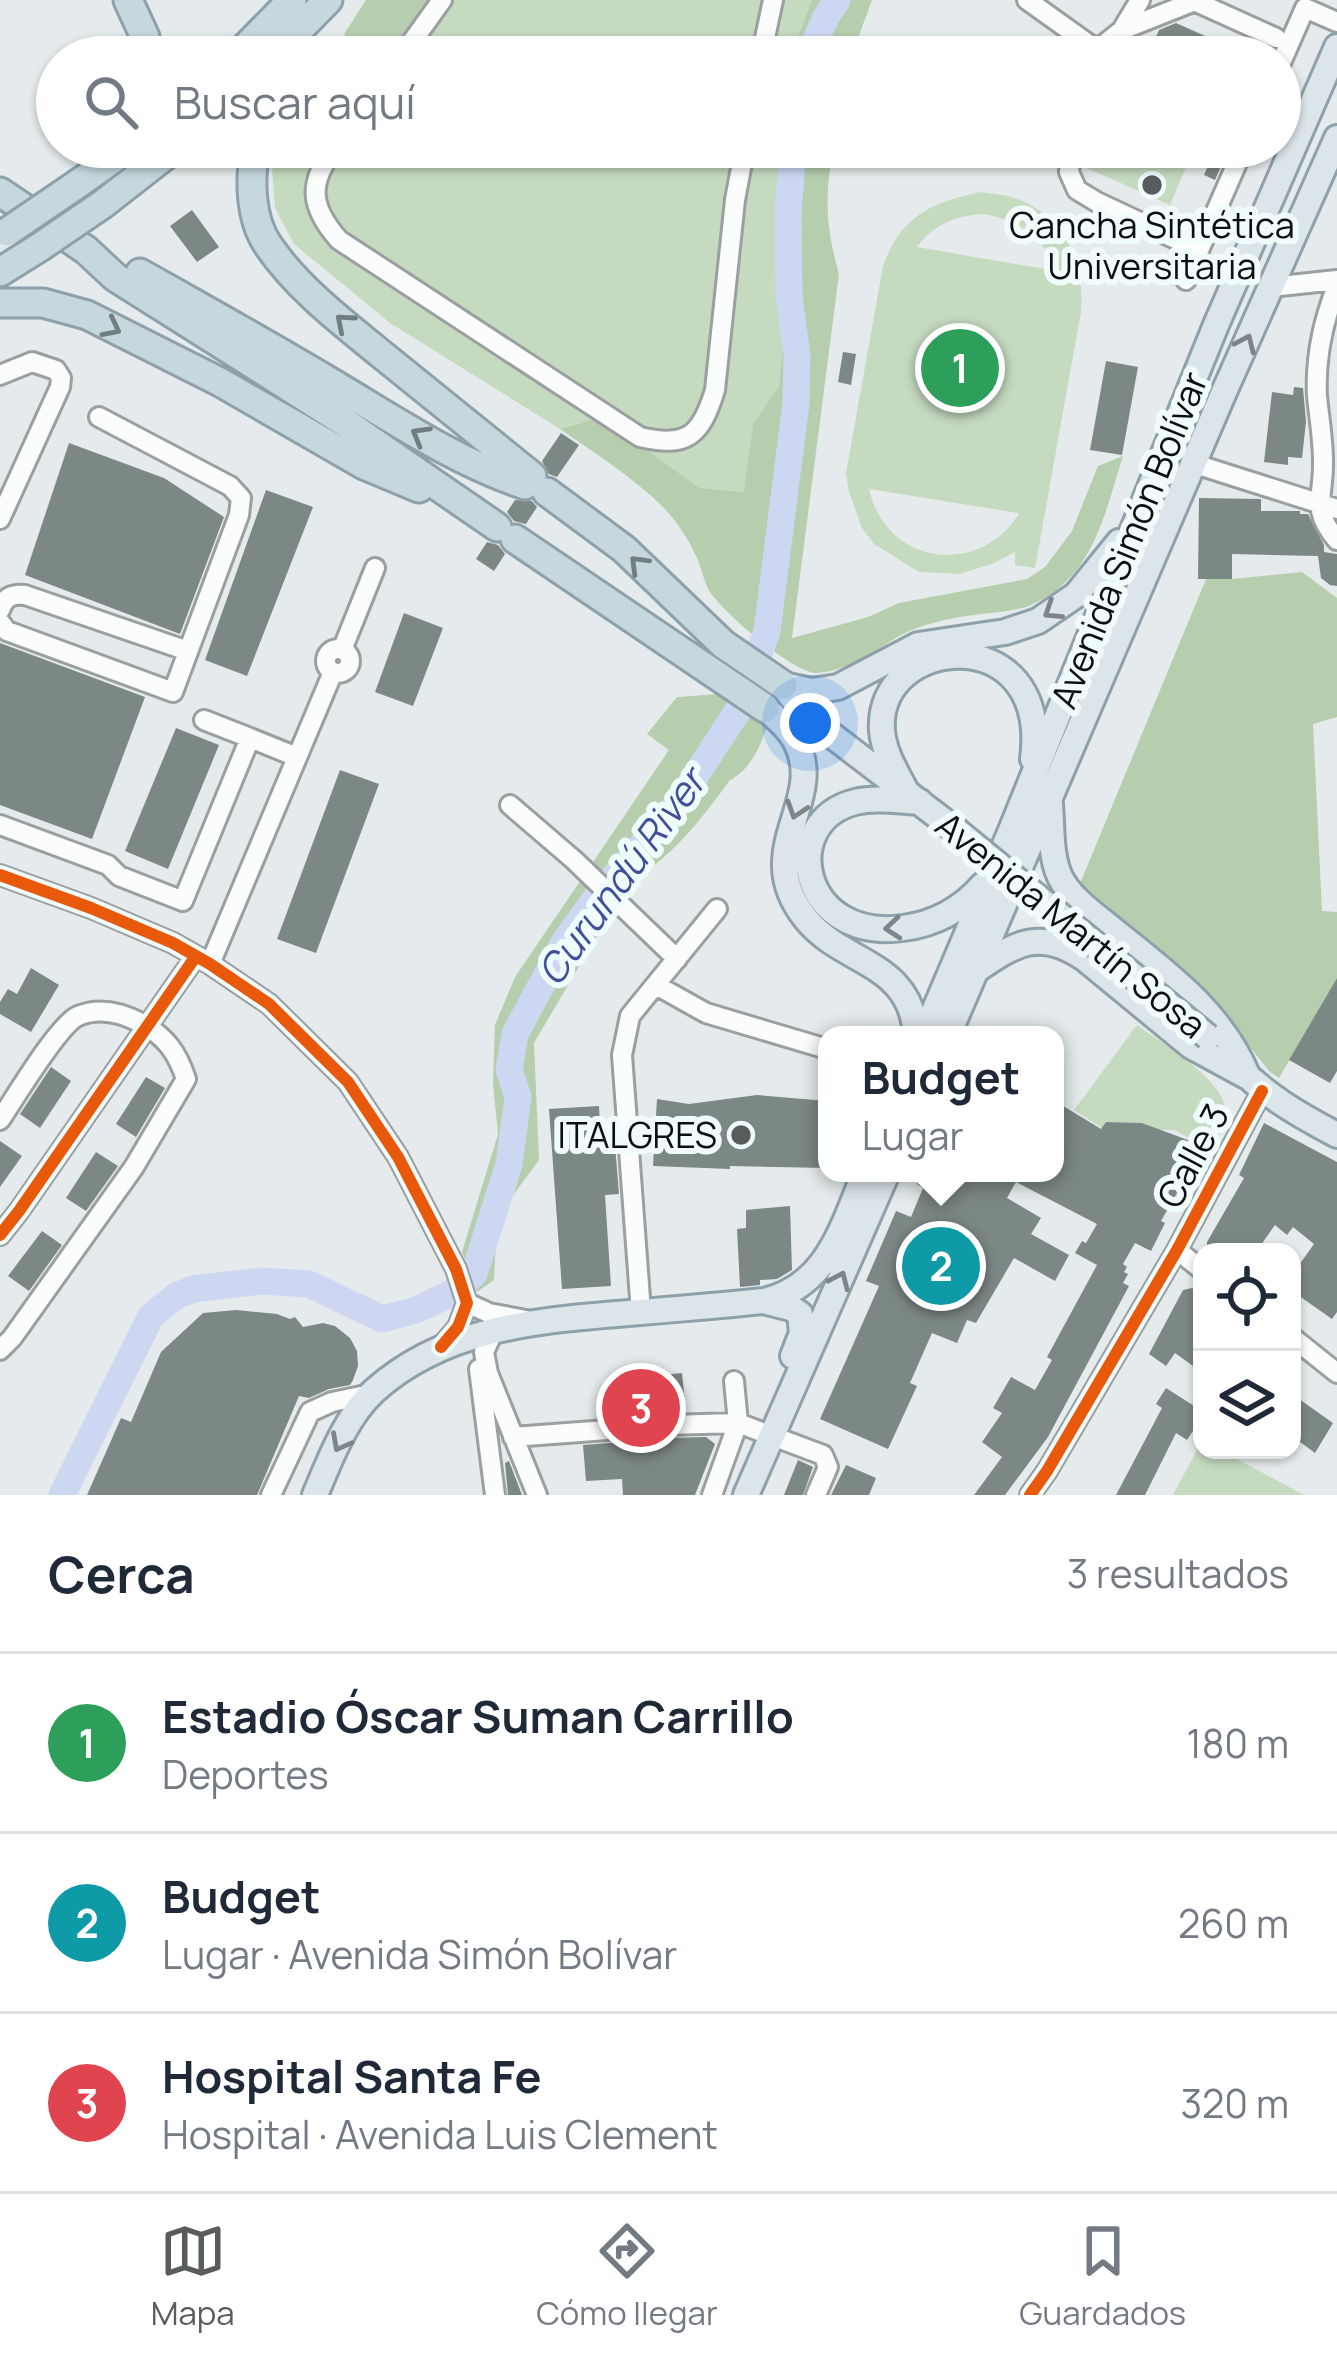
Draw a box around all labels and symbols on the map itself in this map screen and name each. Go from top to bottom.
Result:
marker: Cancha Sintética Universitaria [1139,172,1165,198]
place label: Cancha Sintética Universitaria [1009,200,1295,290]
one-way arrow [100,313,121,337]
one-way arrow [336,315,357,336]
pin: 1 [921,323,999,413]
one-way arrow [1231,334,1255,356]
street label: Avenida Simón Bolívar [1039,364,1219,715]
one-way arrow [411,427,433,449]
one-way arrow [631,556,653,578]
one-way arrow [1044,597,1066,619]
your location [780,693,840,753]
water label: Curundú River [523,753,720,995]
one-way arrow [785,799,810,820]
street label: Avenida Martín Sosa [926,800,1217,1049]
one-way arrow [884,915,903,941]
street label: Calle 3 [1145,1095,1240,1216]
place label: ITALGRES [558,1110,717,1159]
marker: ITALGRES [728,1122,754,1148]
pin: 2 [902,1221,980,1311]
one-way arrow [825,1271,849,1293]
pin: 3 [602,1363,680,1453]
one-way arrow [331,1430,354,1451]

